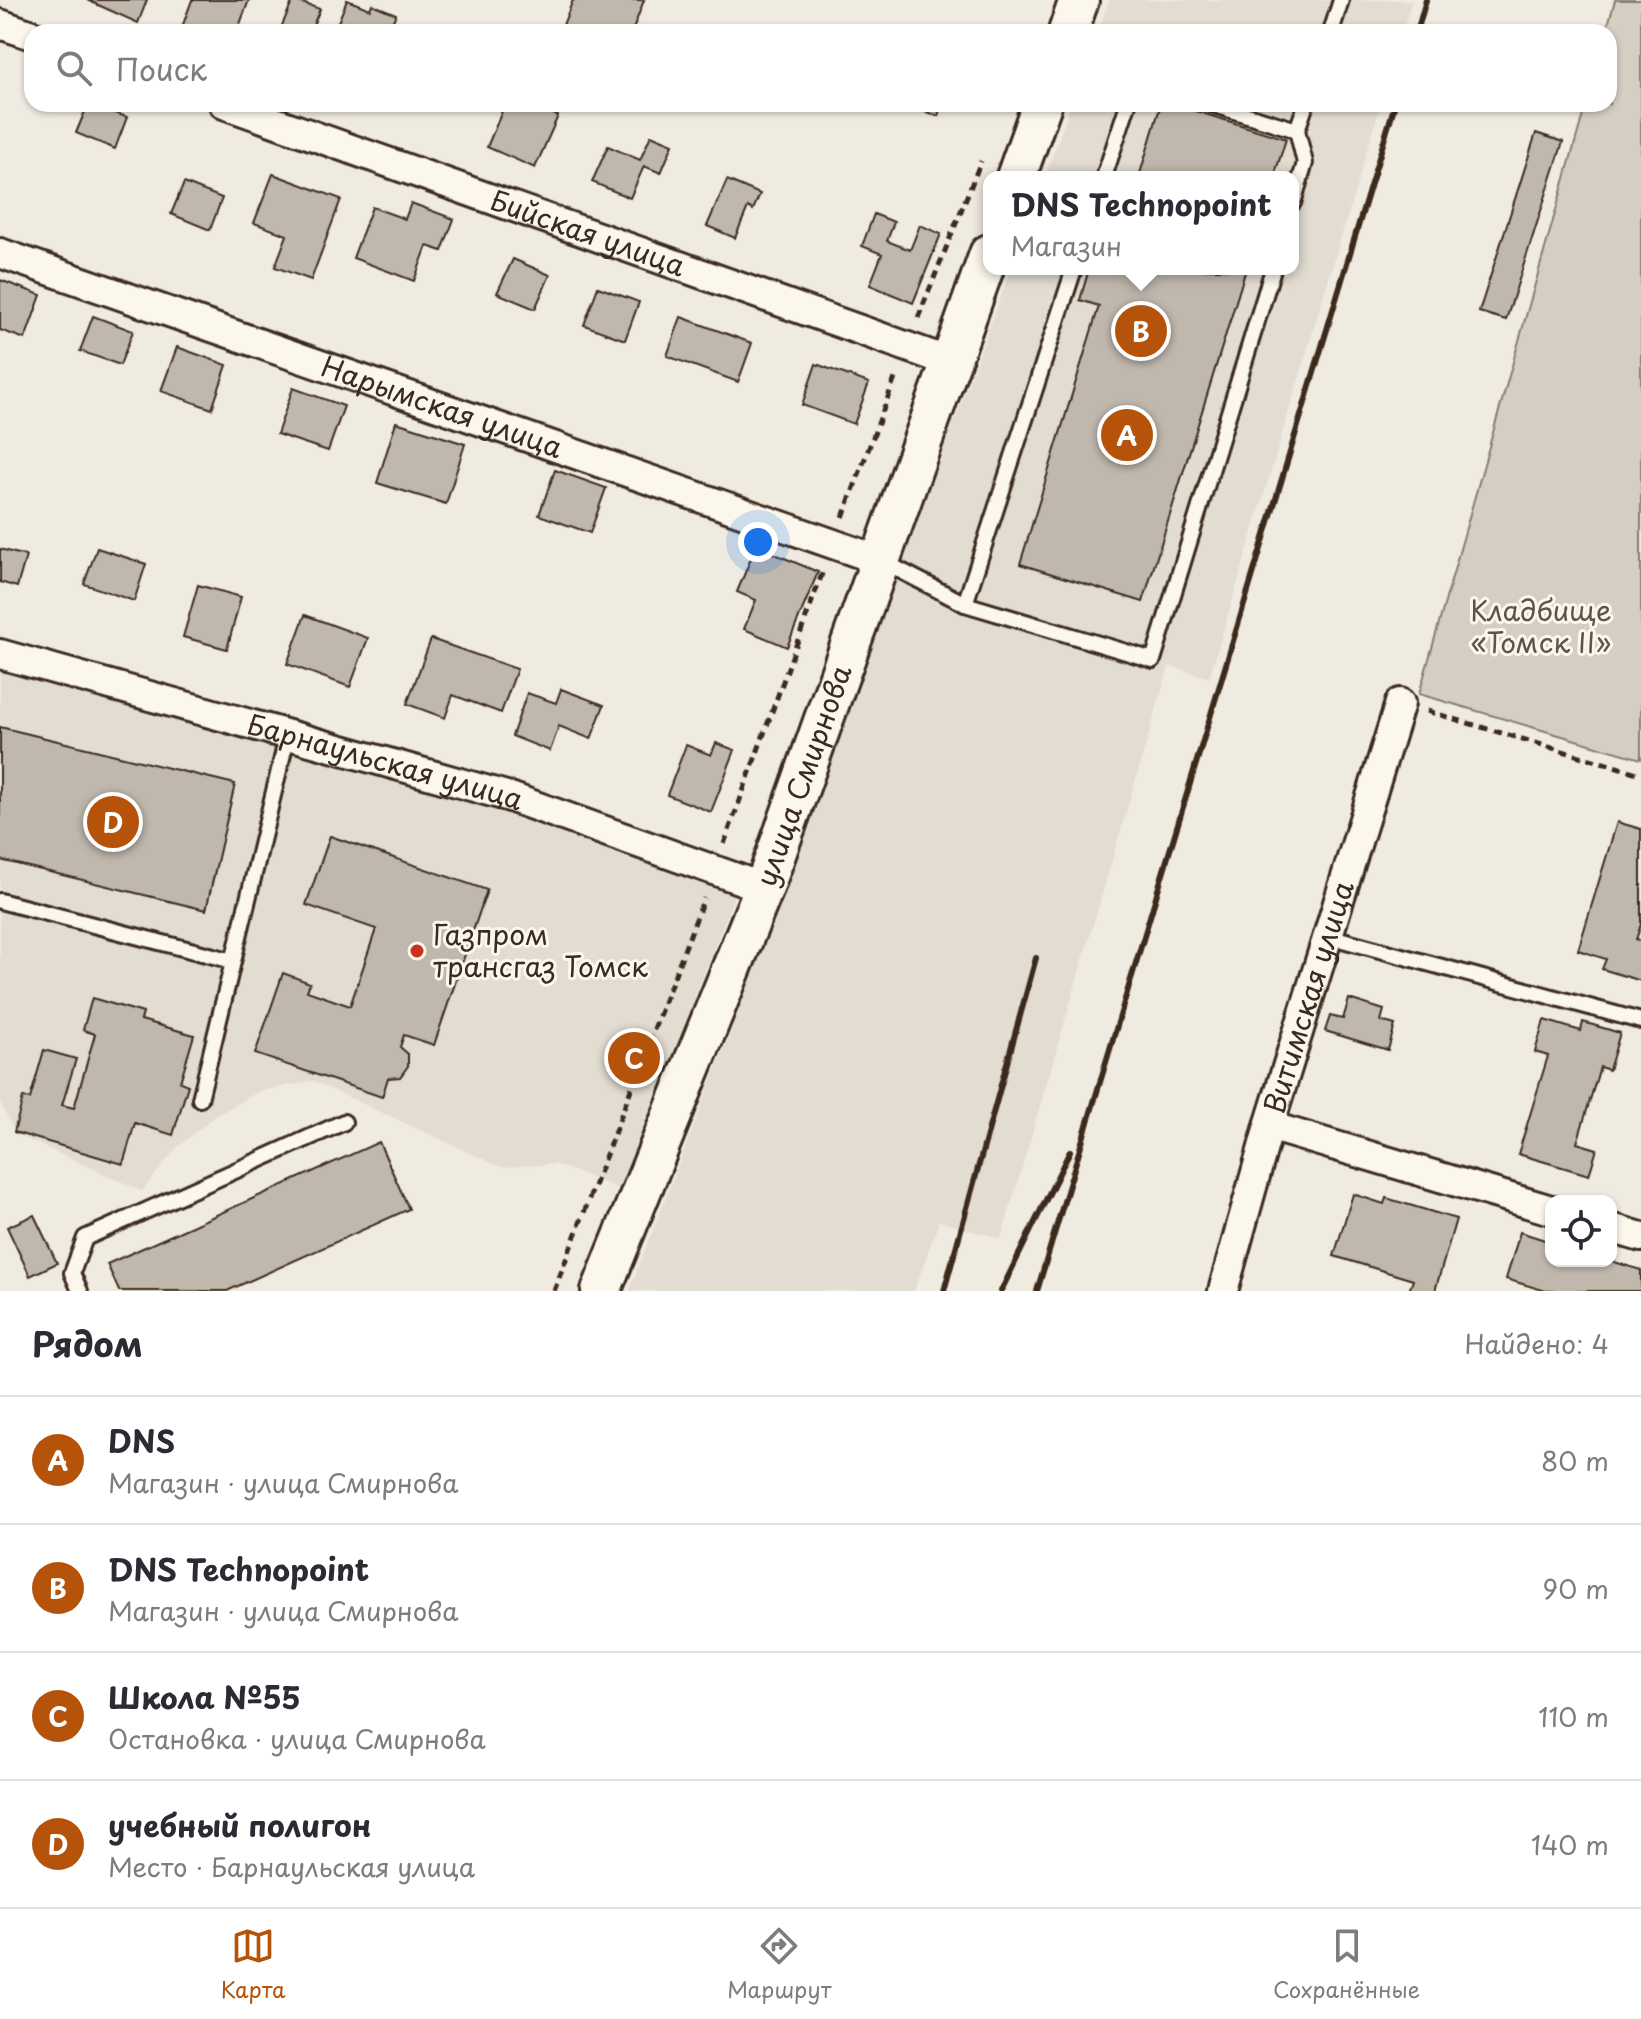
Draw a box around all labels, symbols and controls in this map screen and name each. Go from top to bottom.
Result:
search box [24,24,1617,112]
icon: search [52,46,96,90]
text: Поиск [116,46,207,91]
popup [983,171,1299,275]
street label: Бийская улица [485,177,692,286]
text: DNS Technopoint [1010,181,1272,226]
text: Магазин [1010,226,1122,265]
pin: B [1115,301,1167,361]
street label: Нарымская улица [316,344,569,468]
pin: A [1101,405,1153,465]
your location [738,522,778,562]
park label: Кладбище «Томск II» [1470,588,1612,663]
street label: улица Смирнова [743,658,862,892]
street label: Барнаульская улица [243,701,530,820]
pin: D [87,792,139,852]
street label: Витимская улица [1251,875,1364,1119]
place label: Газпром трансгаз Томск [433,912,648,987]
marker: Газпром трансгаз Томск [408,942,426,960]
pin: C [608,1028,660,1088]
map controls [1545,1195,1617,1267]
button: locate [1545,1195,1617,1267]
text: Рядом [32,1317,143,1369]
text: Найдено: 4 [1464,1324,1609,1363]
text: DNS [108,1418,175,1463]
text: A [48,1441,68,1480]
text: 80 m [1541,1441,1609,1480]
text: Магазин · улица Смирнова [108,1463,458,1502]
text: DNS Technopoint [108,1546,369,1591]
text: B [49,1569,67,1608]
text: 90 m [1542,1569,1609,1608]
text: Магазин · улица Смирнова [108,1591,458,1630]
text: Школа №55 [108,1674,301,1719]
text: C [48,1697,68,1736]
text: 110 m [1538,1697,1609,1736]
text: Остановка · улица Смирнова [108,1719,486,1758]
text: учебный полигон [108,1802,371,1847]
text: D [48,1825,68,1864]
text: 140 m [1531,1825,1609,1864]
text: Место · Барнаульская улица [108,1847,475,1886]
tab: Карта [221,1924,285,2005]
tab: Маршрут [727,1924,831,2005]
tab: Сохранённые [1273,1924,1420,2005]

